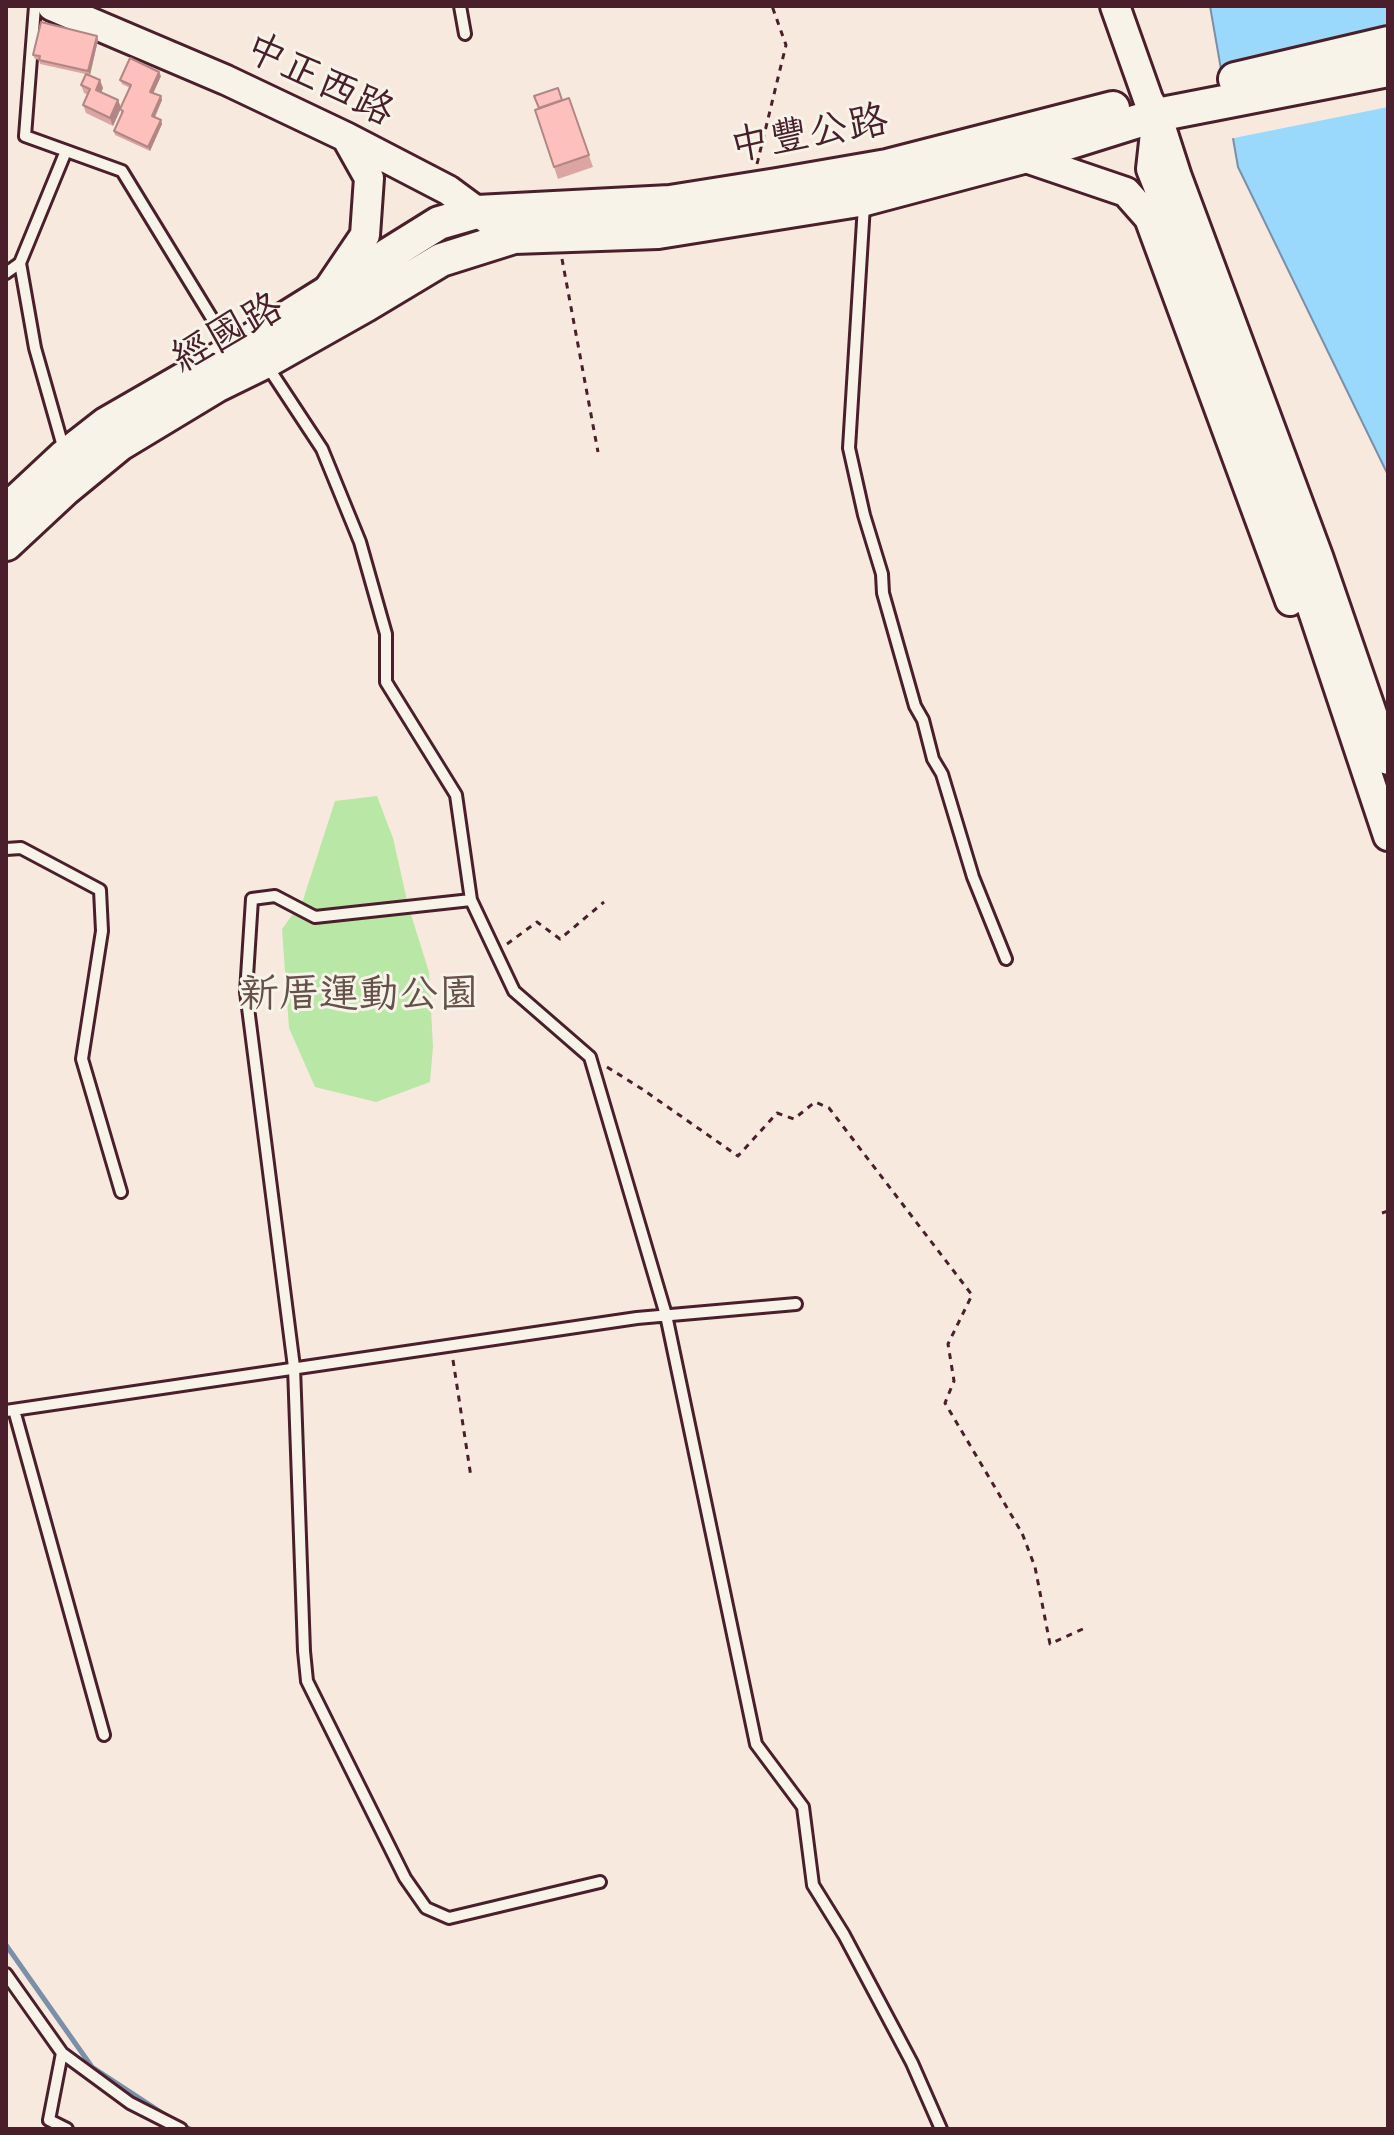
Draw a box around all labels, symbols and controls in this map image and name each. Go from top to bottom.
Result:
street label: 中正西路 [237,24,401,138]
street label: 中豐公路 [726,97,892,173]
street label: 經國路 [164,284,292,384]
park label: 新厝運動公園 [239,972,479,1020]

